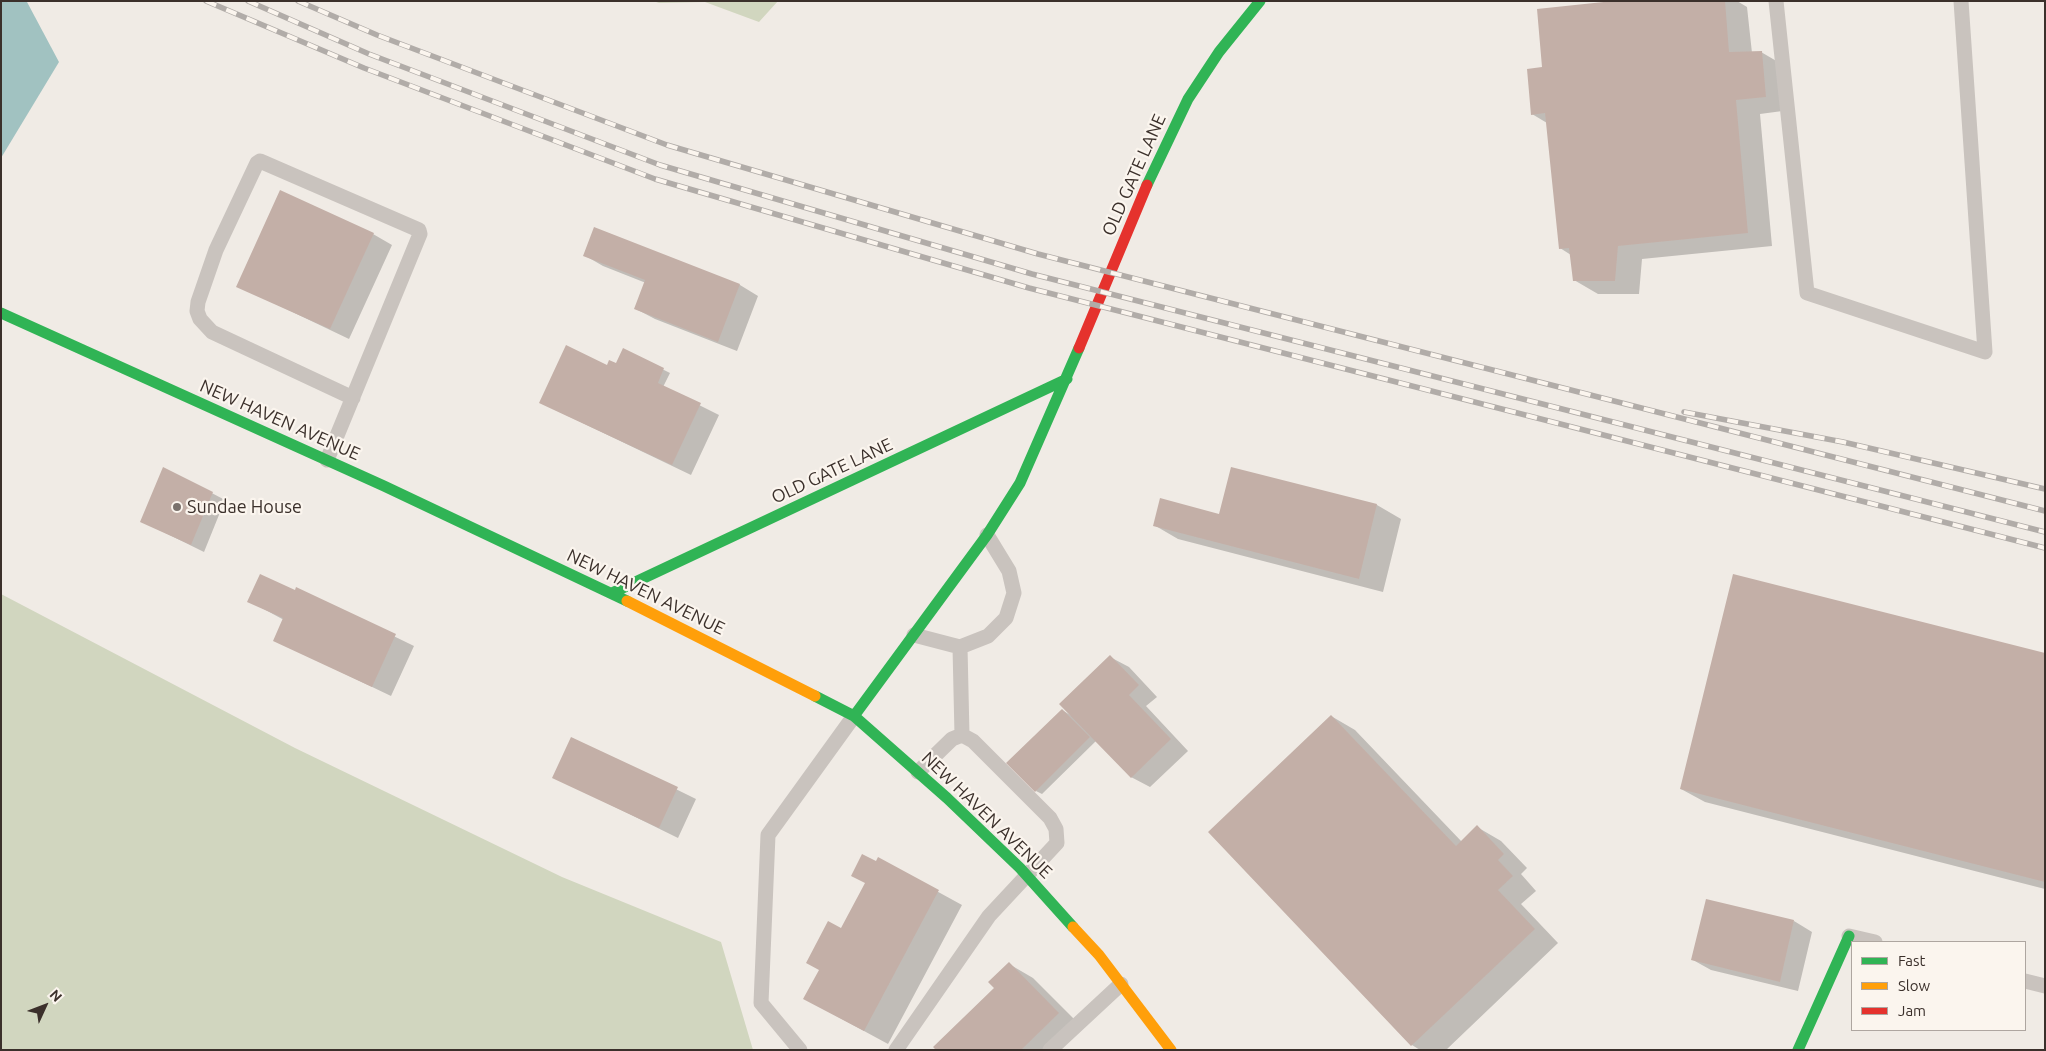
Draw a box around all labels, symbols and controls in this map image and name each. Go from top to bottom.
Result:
street label: OLD GATE LANE [1097,111,1171,239]
street label: NEW HAVEN AVENUE [197,375,363,465]
street label: OLD GATE LANE [768,433,896,509]
place label: Sundae House [187,496,302,518]
marker: Sundae House [171,501,183,513]
street label: NEW HAVEN AVENUE [563,544,729,640]
street label: NEW HAVEN AVENUE [917,747,1057,883]
legend [1851,941,2026,1031]
text: Fast [1898,952,1925,969]
text: Slow [1898,977,1930,994]
north arrow [20,981,70,1031]
text: N [47,986,65,1005]
text: Jam [1898,1002,1926,1019]

